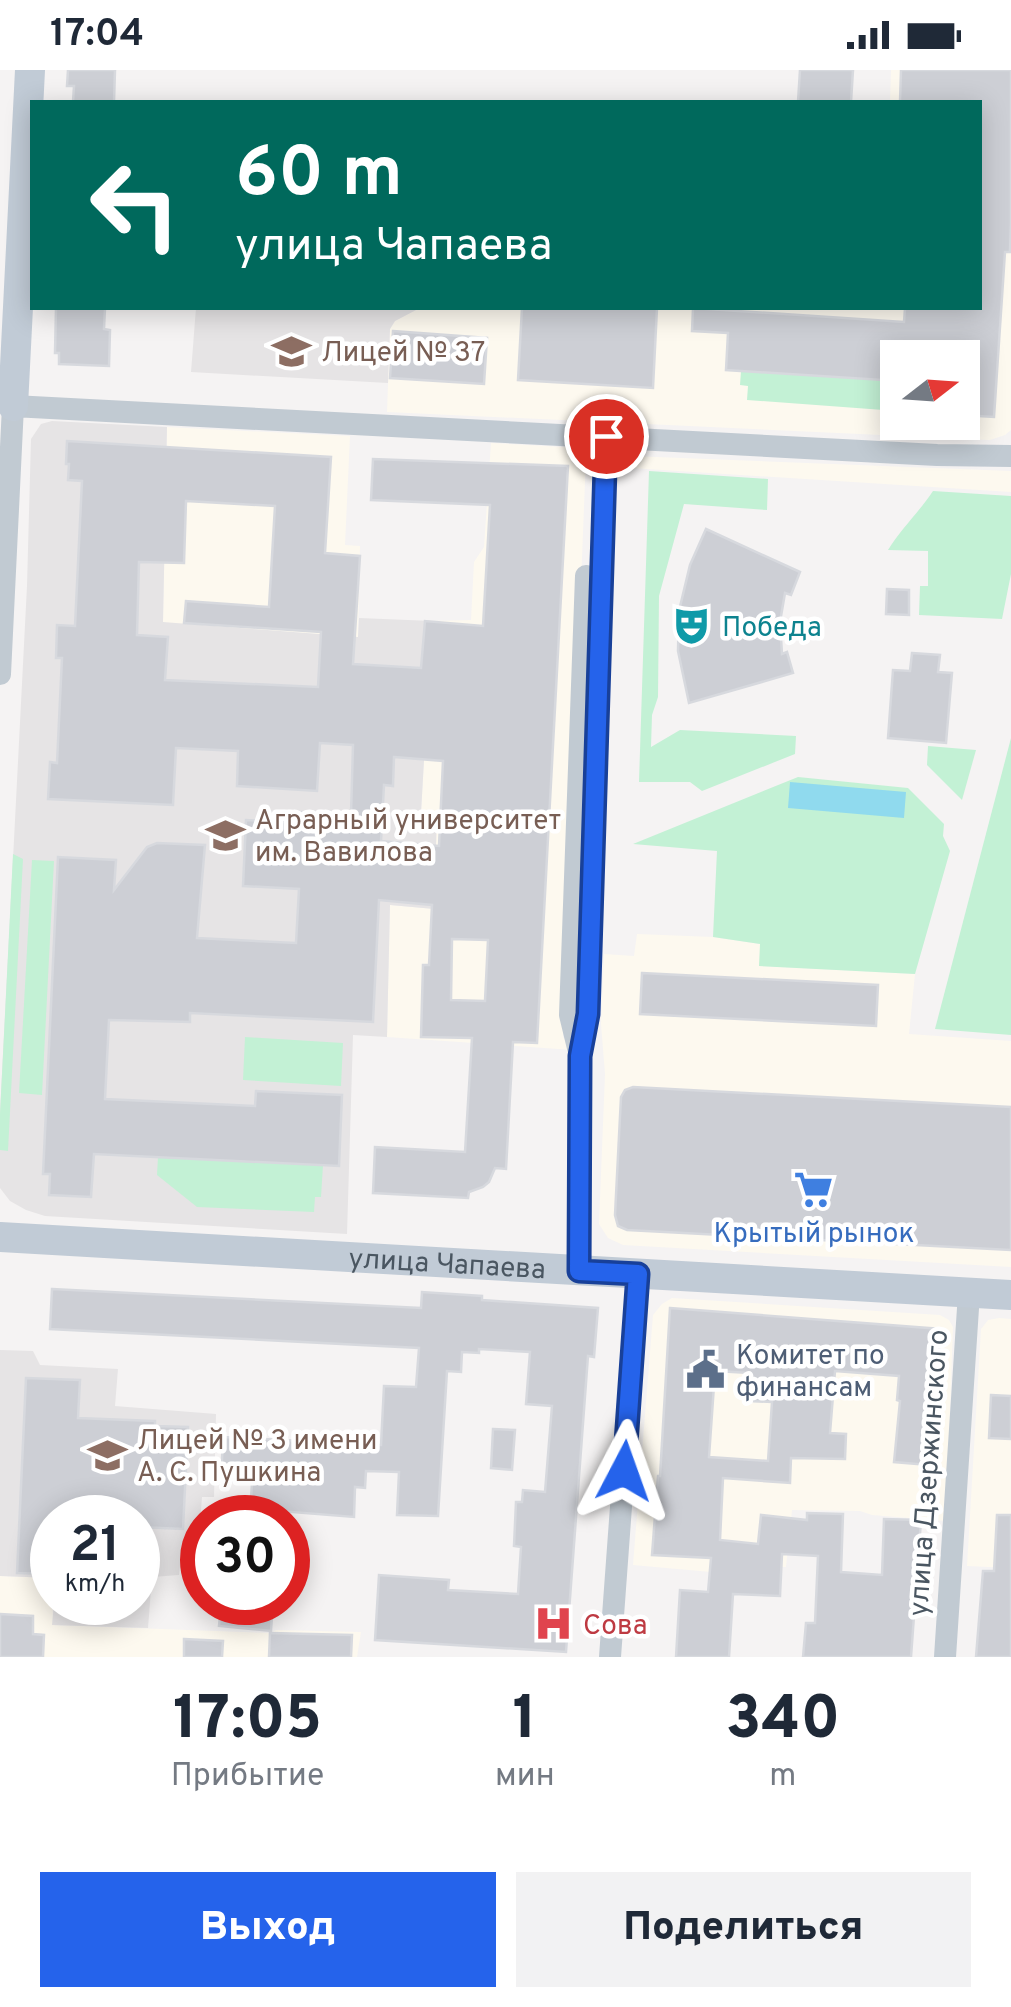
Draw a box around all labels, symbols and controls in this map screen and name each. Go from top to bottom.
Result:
text: 17:04 [50,11,144,60]
text: 60 m [235,132,403,221]
icon: left [70,140,200,270]
text: улица Чапаева [235,219,552,276]
school or university icon: Лицей № 37 [270,330,312,372]
place label: Лицей № 37 [321,336,485,372]
north arrow [880,340,980,440]
map controls [880,340,980,440]
pin [564,394,649,479]
icon: arrive [579,409,634,464]
theatre icon: Победа [671,605,713,647]
place label: Победа [722,611,822,647]
place label: Аграрный университет им. Вавилова [255,804,561,872]
school or university icon: Аграрный университет им. Вавилова [204,814,246,856]
supermarket icon: Крытый рынок [793,1168,835,1210]
place label: Крытый рынок [714,1217,914,1253]
street label: улица Чапаева [347,1242,547,1289]
street label: улица Дзержинского [902,1329,958,1618]
place label: Комитет по финансам [736,1339,885,1407]
public building icon: Комитет по финансам [685,1349,727,1391]
position arrow [572,1419,676,1523]
place label: Лицей № 3 имени А. С. Пушкина [137,1424,378,1492]
school or university icon: Лицей № 3 имени А. С. Пушкина [86,1434,128,1476]
speed limit sign: 30 [180,1495,310,1625]
text: 21 [70,1516,120,1579]
text: km/h [65,1569,125,1601]
hospital icon: Сова [532,1603,574,1645]
place label: Сова [583,1609,648,1645]
text: 17:05 [173,1684,322,1760]
text: 1 [513,1684,537,1760]
text: 340 [725,1684,840,1760]
text: Прибытие [171,1757,324,1797]
text: мин [495,1757,555,1797]
text: m [769,1757,796,1797]
button: Выход [40,1872,496,1987]
button: Поделиться [516,1872,971,1987]

